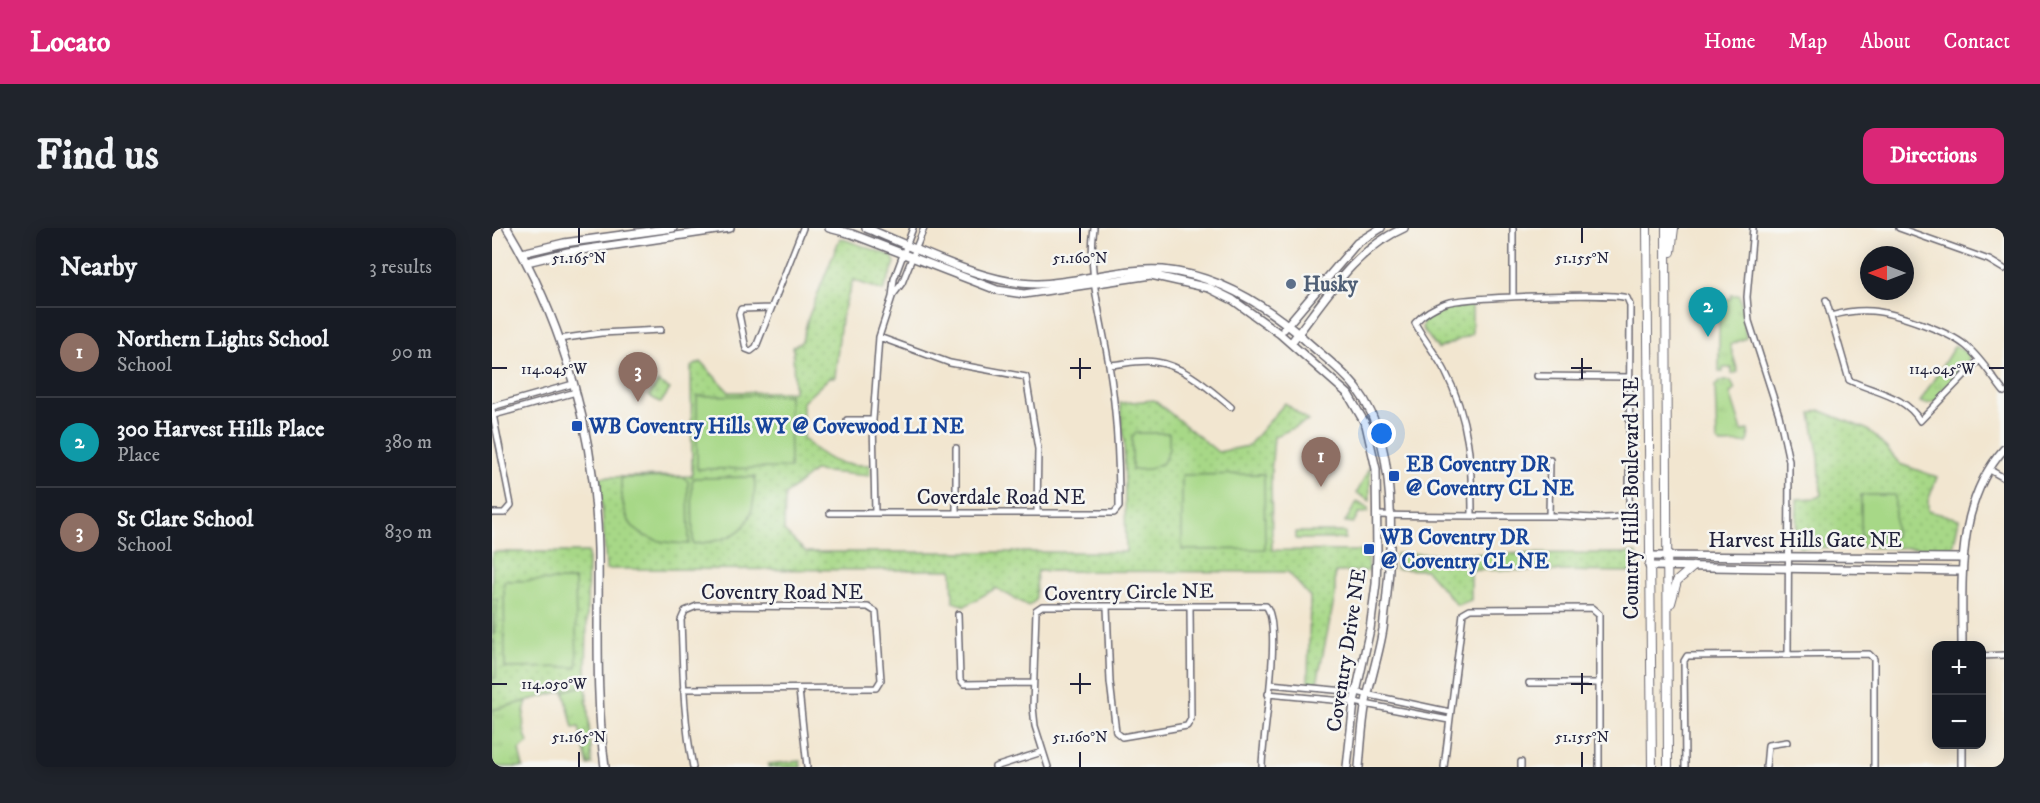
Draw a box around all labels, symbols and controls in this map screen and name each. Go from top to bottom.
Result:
text: Locato [30,25,110,60]
text: Home [1704,29,1756,55]
text: Map [1789,29,1827,55]
text: About [1860,29,1911,55]
text: Contact [1944,29,2010,55]
button: Directions [1863,128,2004,184]
text: Find us [36,130,159,182]
north arrow [1860,246,1914,300]
text: 51.165°N [552,249,606,268]
text: 51.160°N [1053,249,1107,268]
text: 51.155°N [1555,249,1609,268]
text: Nearby [60,251,137,284]
text: 3 results [369,255,432,280]
place label: Husky [1303,272,1359,298]
marker: Husky [1284,277,1298,291]
pin: 2 [1688,288,1728,337]
text: Northern Lights School [117,326,329,353]
text: 1 [76,340,83,365]
text: 90 m [392,340,432,365]
pin: 3 [618,352,658,402]
text: School [117,353,172,378]
text: 114.045°W [521,360,587,379]
text: 114.045°W [1909,360,1975,379]
street label: Country Hills Boulevard NE [1619,376,1645,619]
place label: WB Coventry Hills WY @ Covewood LI NE [588,414,964,440]
text: 300 Harvest Hills Place [117,416,324,443]
marker: WB Coventry Hills WY @ Covewood LI NE [570,419,584,433]
your location [1367,419,1396,448]
text: 2 [75,430,84,455]
text: 380 m [384,430,432,455]
pin: 1 [1302,438,1340,487]
text: Place [117,443,160,468]
place label: EB Coventry DR @ Coventry CL NE [1406,452,1574,502]
marker: EB Coventry DR @ Coventry CL NE [1387,469,1401,483]
street label: Coverdale Road NE [917,485,1085,511]
text: St Clare School [117,506,253,533]
text: 3 [76,520,83,545]
text: 830 m [384,520,432,545]
place label: WB Coventry DR @ Coventry CL NE [1380,525,1549,575]
street label: Harvest Hills Gate NE [1708,528,1902,554]
text: School [117,533,172,558]
marker: WB Coventry DR @ Coventry CL NE [1362,542,1376,556]
street label: Coventry Drive NE [1321,566,1373,734]
street label: Coventry Circle NE [1044,579,1214,607]
street label: Coventry Road NE [701,580,863,606]
map controls [1932,641,1986,749]
button: + [1932,641,1986,695]
text: 114.050°W [521,675,587,694]
button: − [1932,695,1986,749]
text: 51.165°N [552,728,606,747]
text: 51.160°N [1053,728,1107,747]
text: 51.155°N [1555,728,1609,747]

